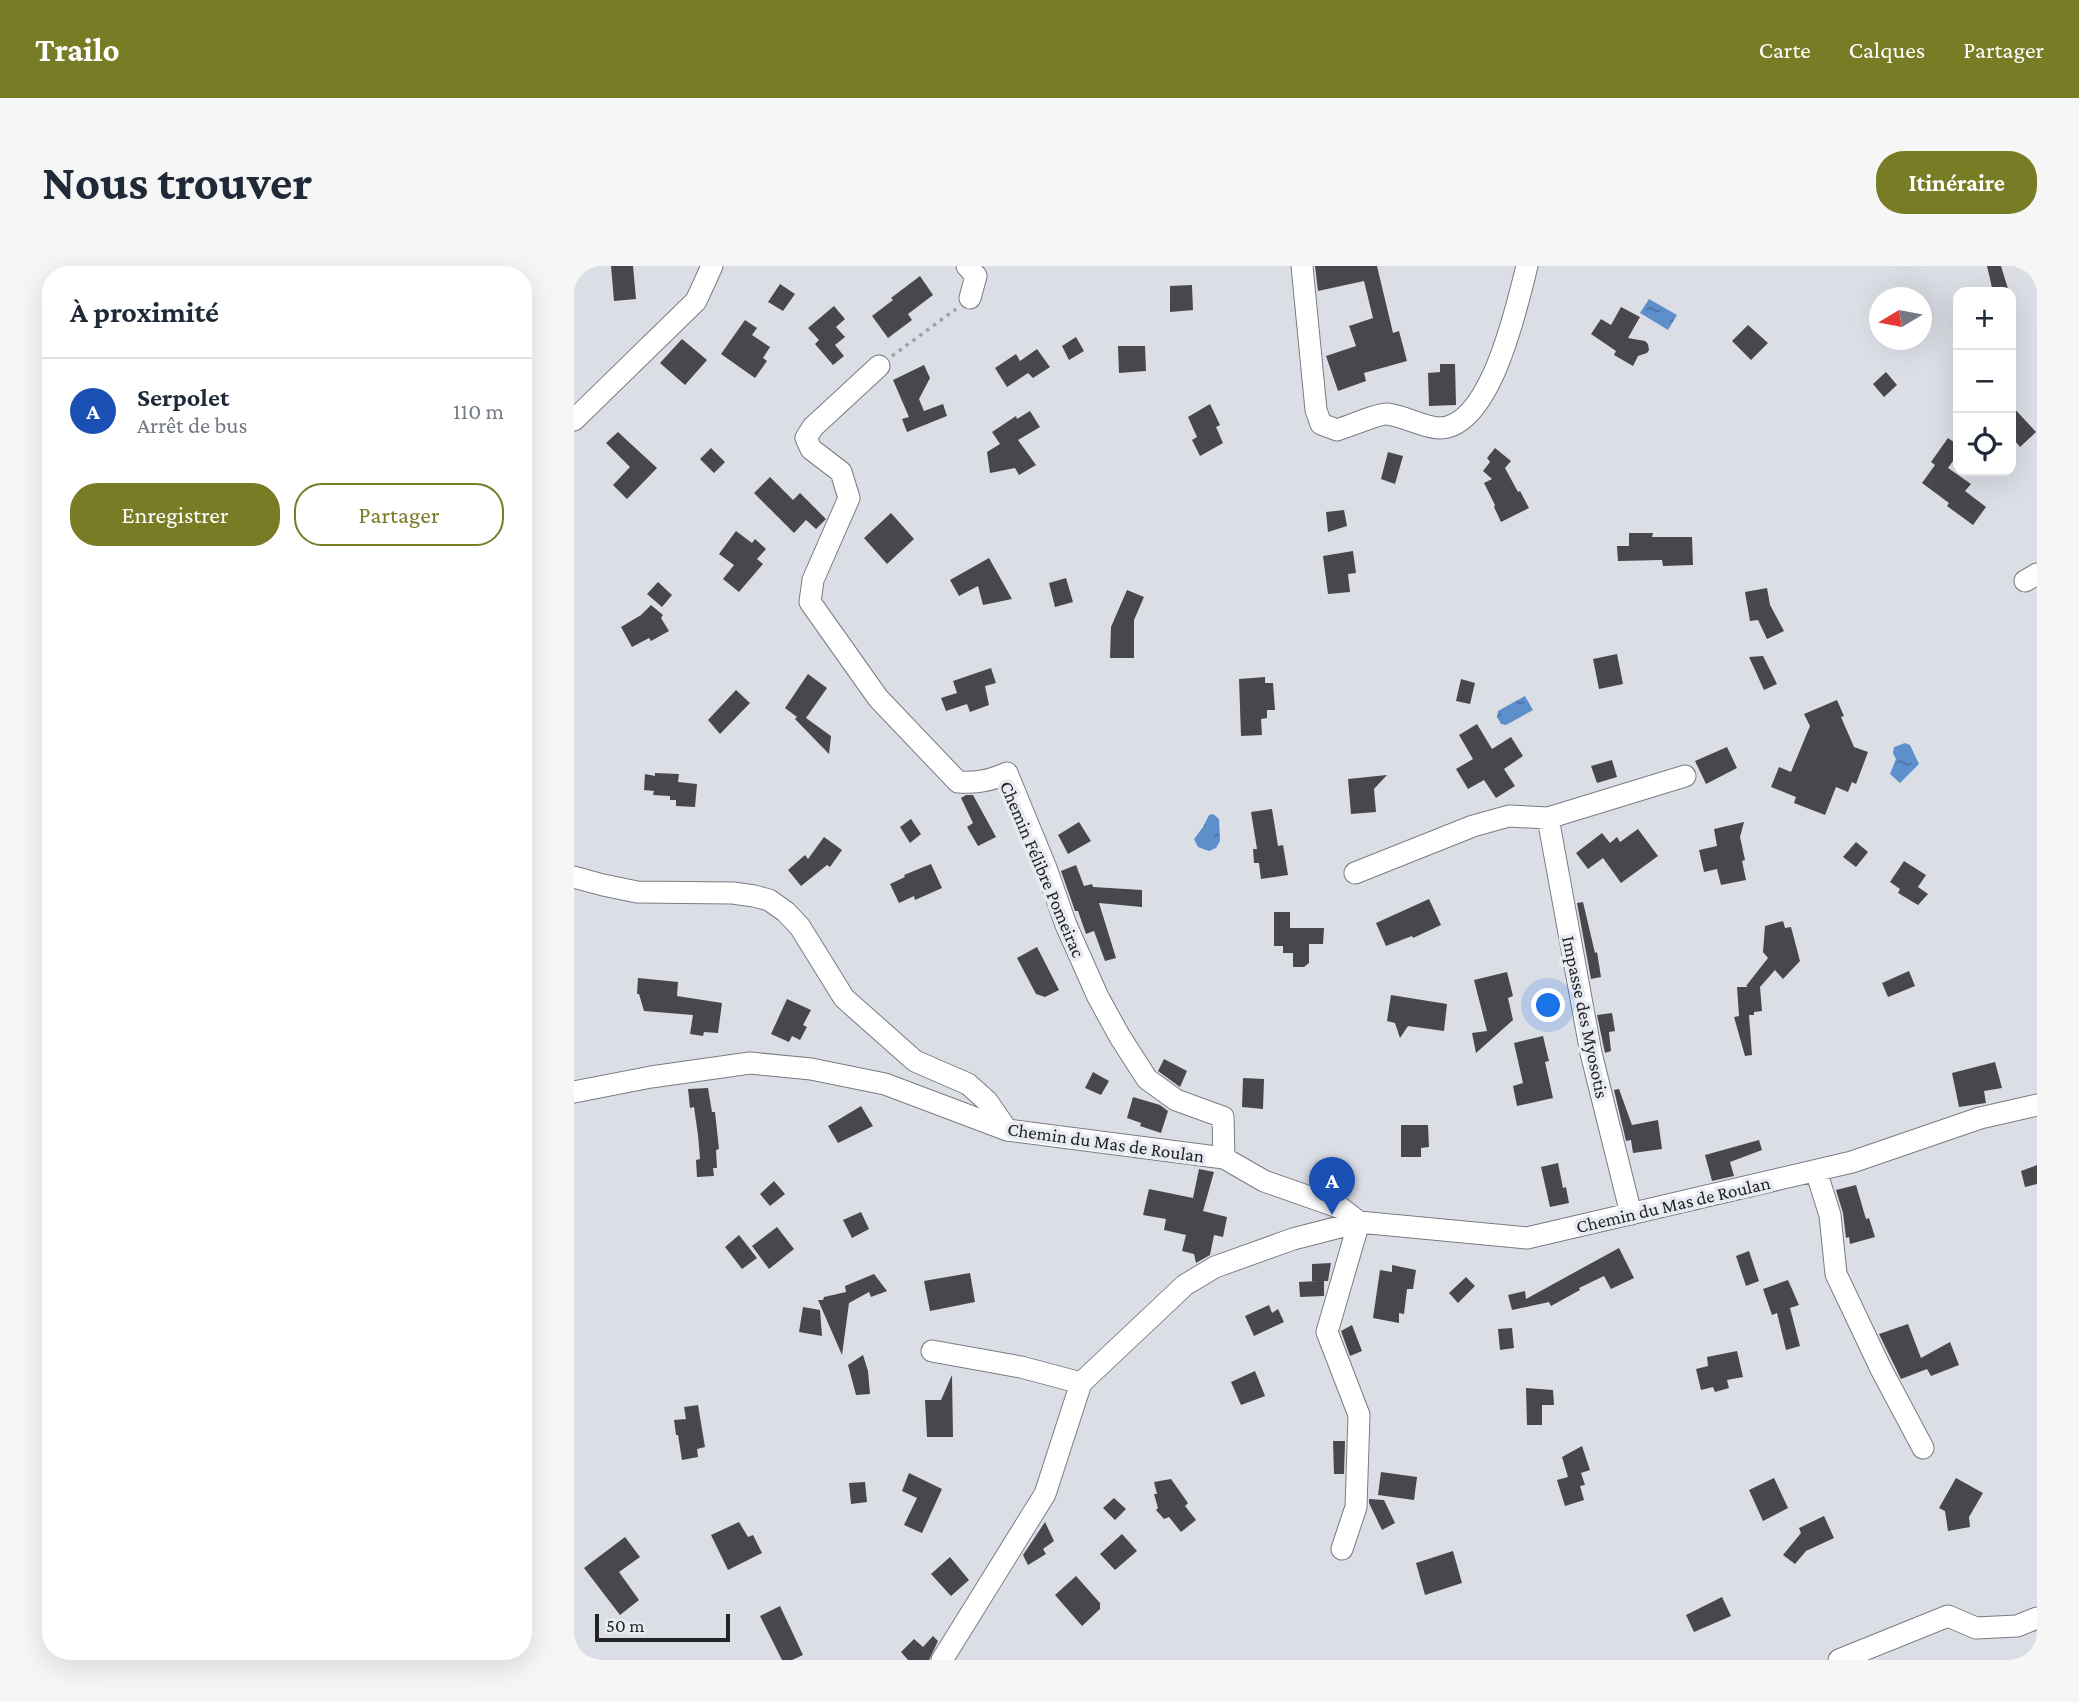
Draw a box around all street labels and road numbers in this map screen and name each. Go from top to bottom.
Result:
street label: Chemin Félibre Pomeirac [996,778,1089,961]
street label: Impasse des Myosotis [1558,934,1613,1100]
street label: Chemin du Mas de Roulan [1006,1118,1206,1167]
street label: Chemin du Mas de Roulan [1574,1172,1772,1237]

